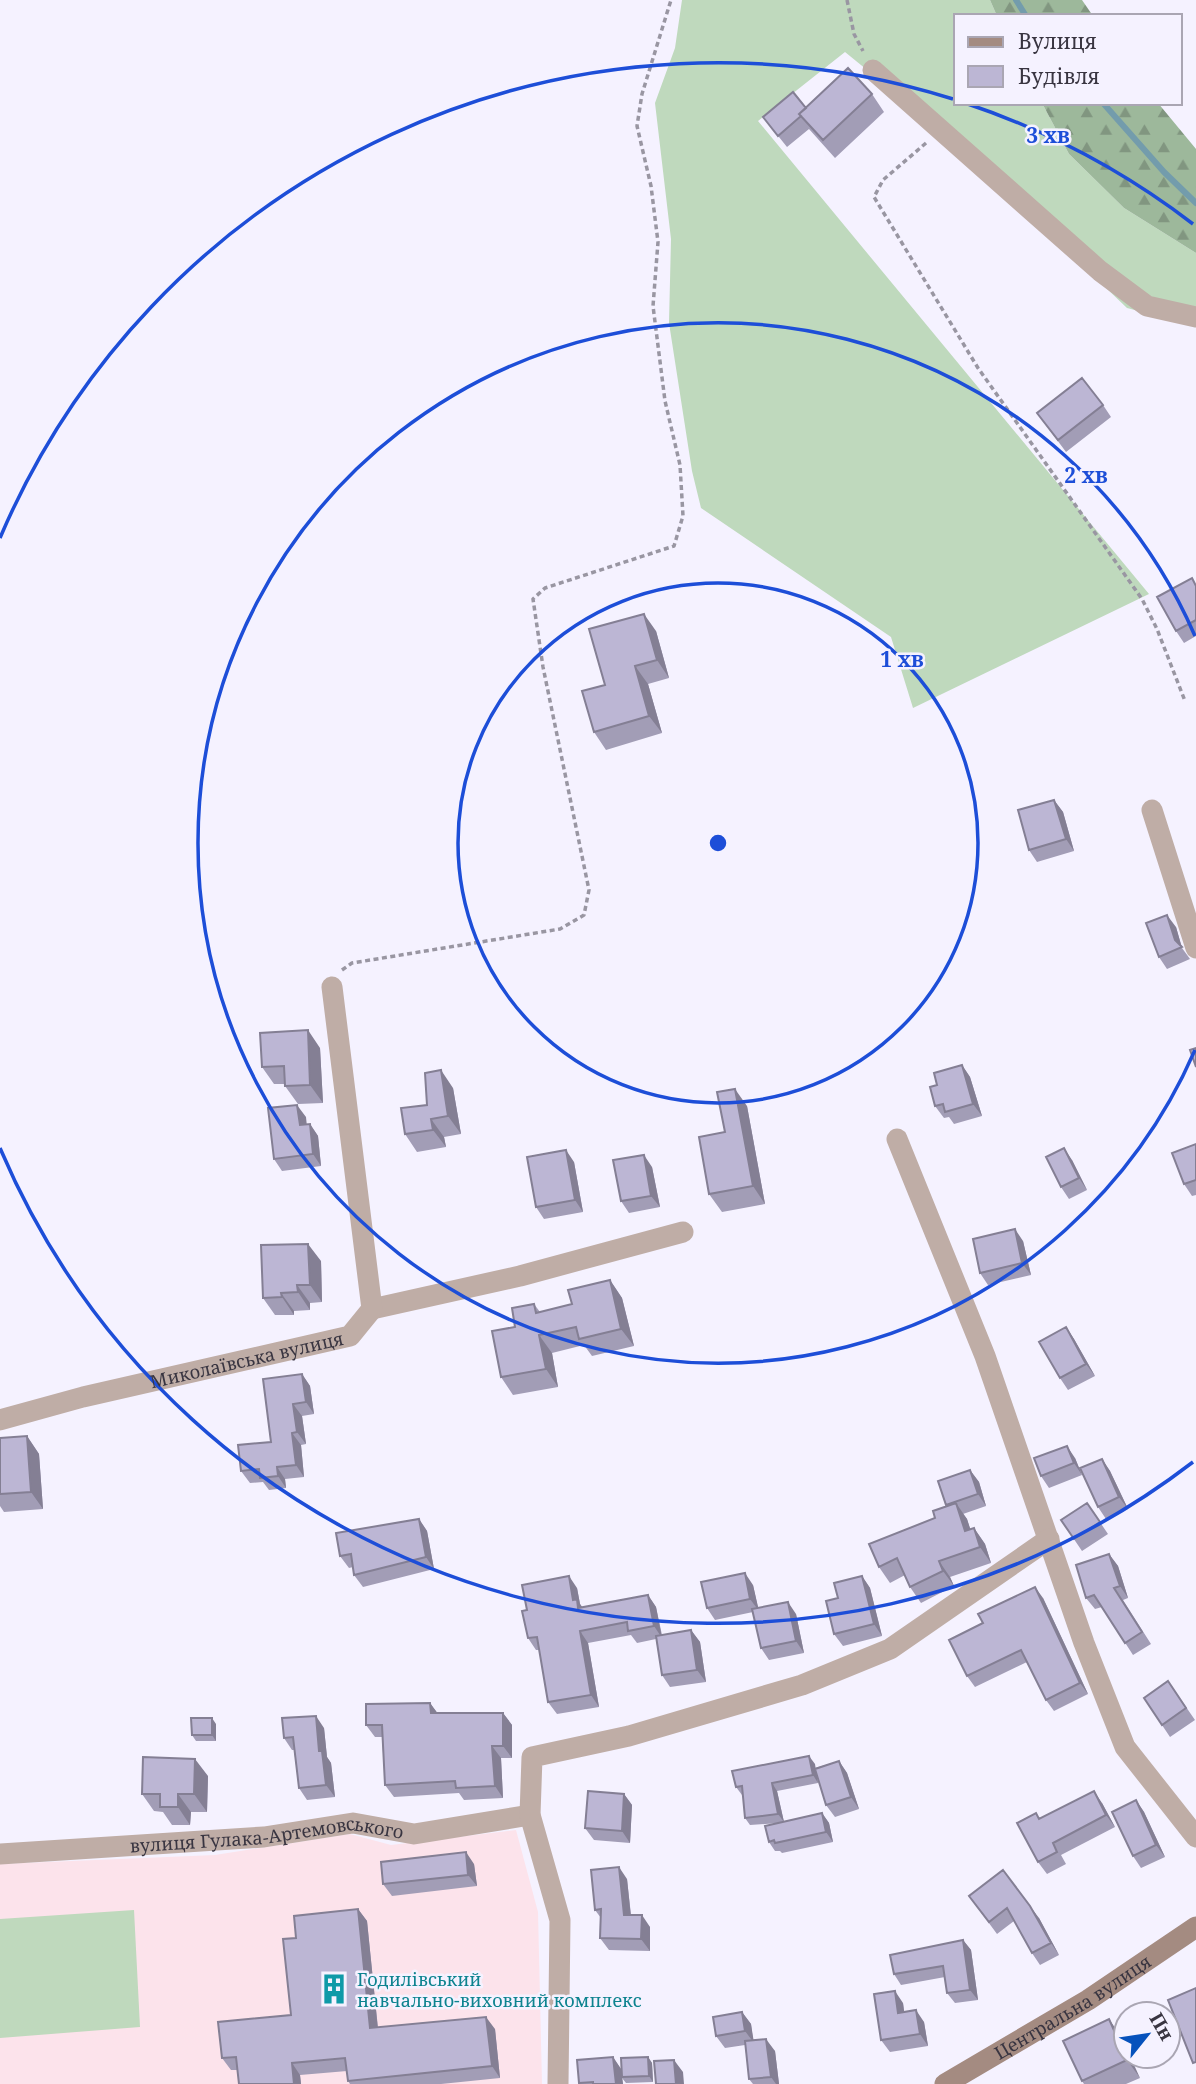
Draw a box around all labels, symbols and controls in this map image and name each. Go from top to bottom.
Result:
legend [954,14,1182,105]
text: Вулиця [1018,27,1097,55]
text: Будівля [1018,62,1100,90]
text: 3 хв [1026,121,1070,149]
text: 2 хв [1064,461,1108,489]
text: 1 хв [880,645,924,673]
centre of rings [706,831,730,855]
street label: Миколаївська вулиця [148,1326,346,1393]
street label: вулиця Гулака-Артемовського [129,1811,406,1858]
street label: Центральна вулиця [990,1949,1156,2065]
place label: Годилівський навчально-виховний комплекс [357,1967,642,2012]
building icon: Годилівський навчально-виховний комплекс [317,1972,351,2006]
north arrow [1112,2000,1182,2070]
text: Пн [1143,2008,1180,2045]

